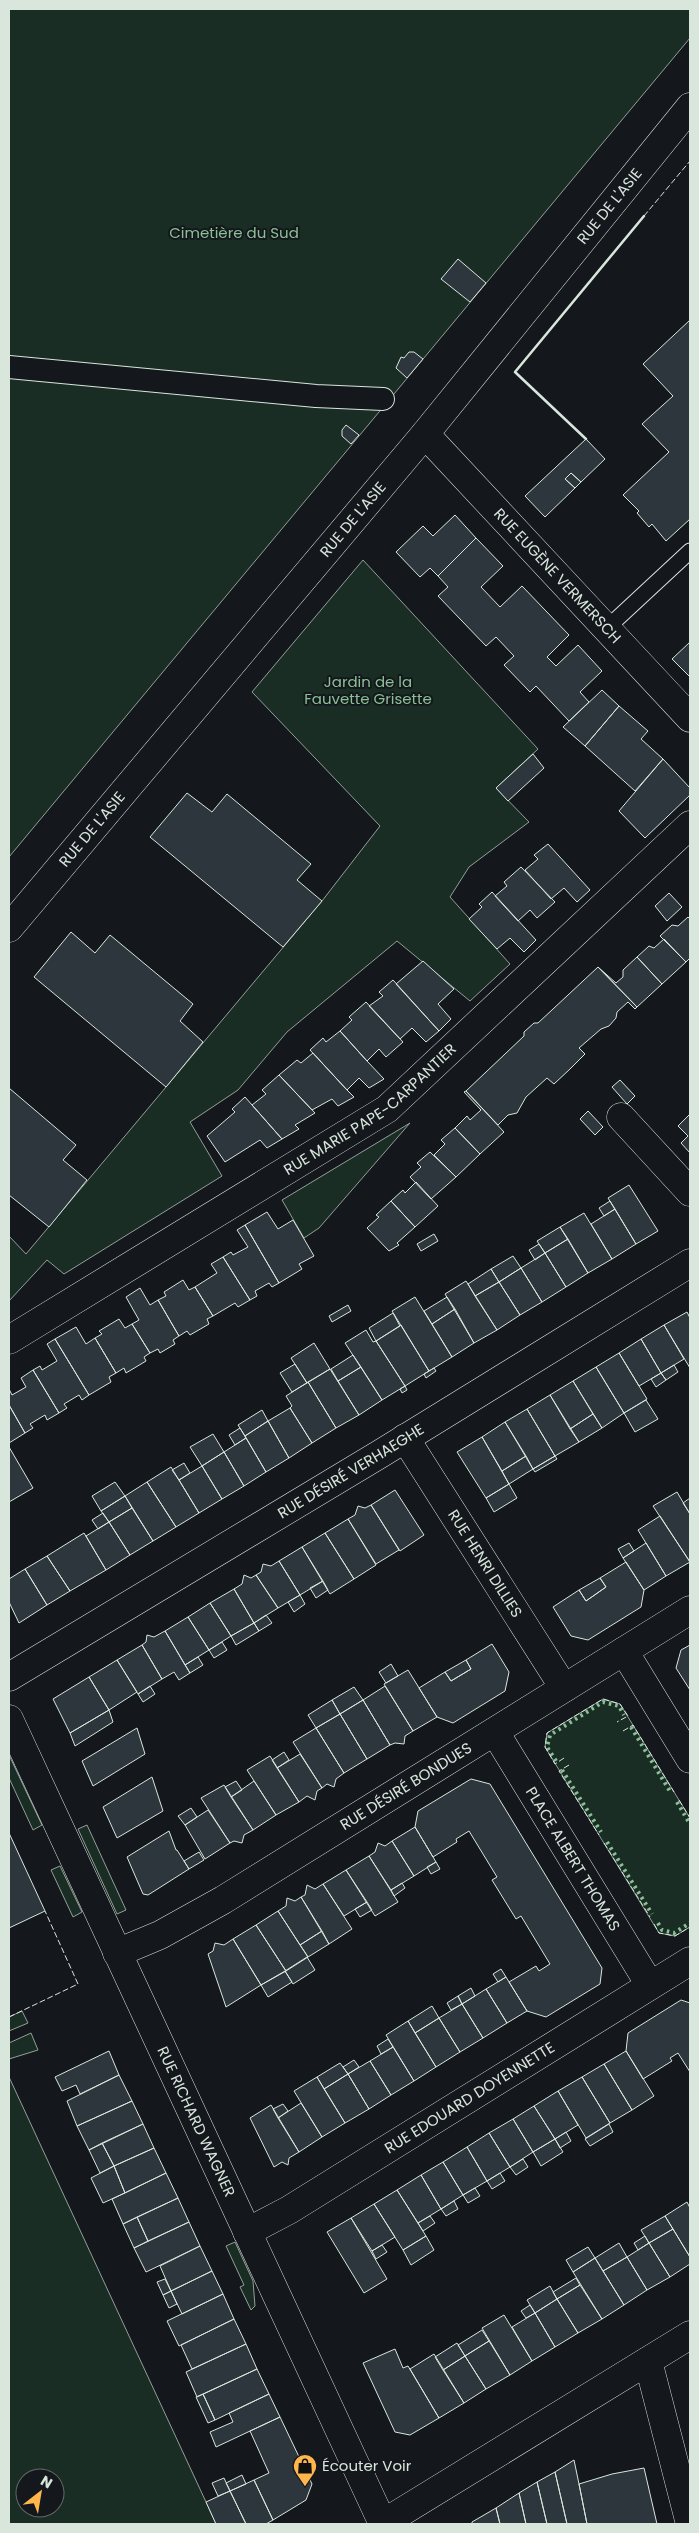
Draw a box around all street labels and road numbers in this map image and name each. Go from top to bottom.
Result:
street label: RUE DE L'ASIE [572,163,646,248]
street label: RUE DE L'ASIE [315,477,390,561]
street label: RUE EUGÈNE VERMERSCH [489,503,626,648]
street label: RUE DE L'ASIE [54,787,130,871]
street label: RUE MARIE PAPE-CARPANTIER [279,1038,461,1180]
street label: RUE DÉSIRÉ VERHAEGHE [273,1418,428,1523]
street label: RUE HENRI DILLIES [443,1506,528,1621]
street label: RUE DÉSIRÉ BONDUES [336,1737,476,1835]
street label: PLACE ALBERT THOMAS [521,1783,625,1935]
street label: RUE EDOUARD DOYENNETTE [380,2037,558,2158]
street label: RUE RICHARD WAGNER [153,2043,240,2200]

